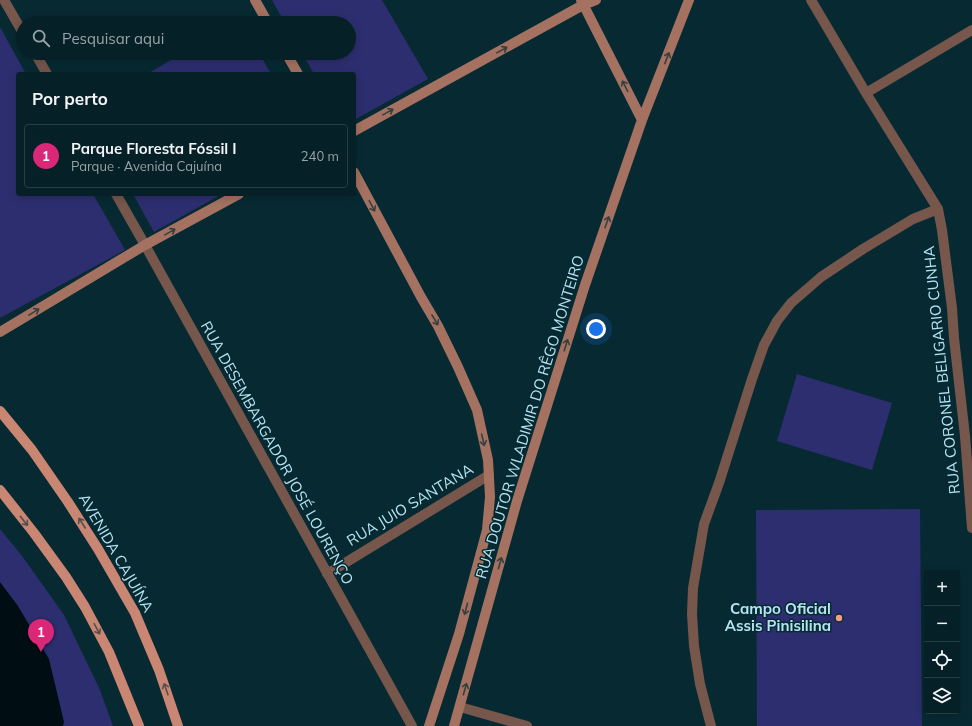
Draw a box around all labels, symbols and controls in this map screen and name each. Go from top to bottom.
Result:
search box [16,16,356,60]
icon: search [30,27,52,49]
text: Pesquisar aqui [62,29,164,48]
one-way arrow [496,45,508,53]
one-way arrow [663,52,671,64]
one-way arrow [620,80,628,92]
text: Por perto [32,88,108,109]
one-way arrow [382,108,394,116]
text: Parque Floresta Fóssil I [71,139,237,158]
text: 1 [42,148,50,164]
text: 240 m [301,148,339,164]
text: Parque · Avenida Cajuína [71,158,222,174]
one-way arrow [369,200,377,212]
one-way arrow [604,215,611,228]
one-way arrow [164,227,176,235]
street label: RUA CORONEL BELIGARIO CUNHA [919,245,964,495]
street label: RUA DOUTOR WLADIMIR DO RÊGO MONTEIRO [471,253,588,581]
one-way arrow [27,307,39,315]
one-way arrow [431,314,439,326]
street label: RUA DESEMBARGADOR JOSÉ LOURENÇO [197,318,358,588]
your location [586,319,606,339]
one-way arrow [563,339,570,352]
one-way arrow [480,433,488,446]
street label: RUA JUIO SANTANA [343,459,476,550]
street label: AVENIDA CAJUÍNA [75,490,158,615]
one-way arrow [20,516,29,527]
one-way arrow [78,518,86,529]
one-way arrow [497,557,504,570]
map controls [924,570,960,714]
button: + [924,570,960,606]
place label: Campo Oficial Assis Pinisilina [725,599,831,635]
one-way arrow [462,602,469,615]
button: − [924,606,960,642]
marker: Campo Oficial Assis Pinisilina [834,613,844,623]
pin: 1 [28,619,54,652]
one-way arrow [93,622,101,634]
button: locate [924,642,960,678]
button: layers [924,678,960,714]
one-way arrow [462,682,469,695]
one-way arrow [161,683,169,695]

